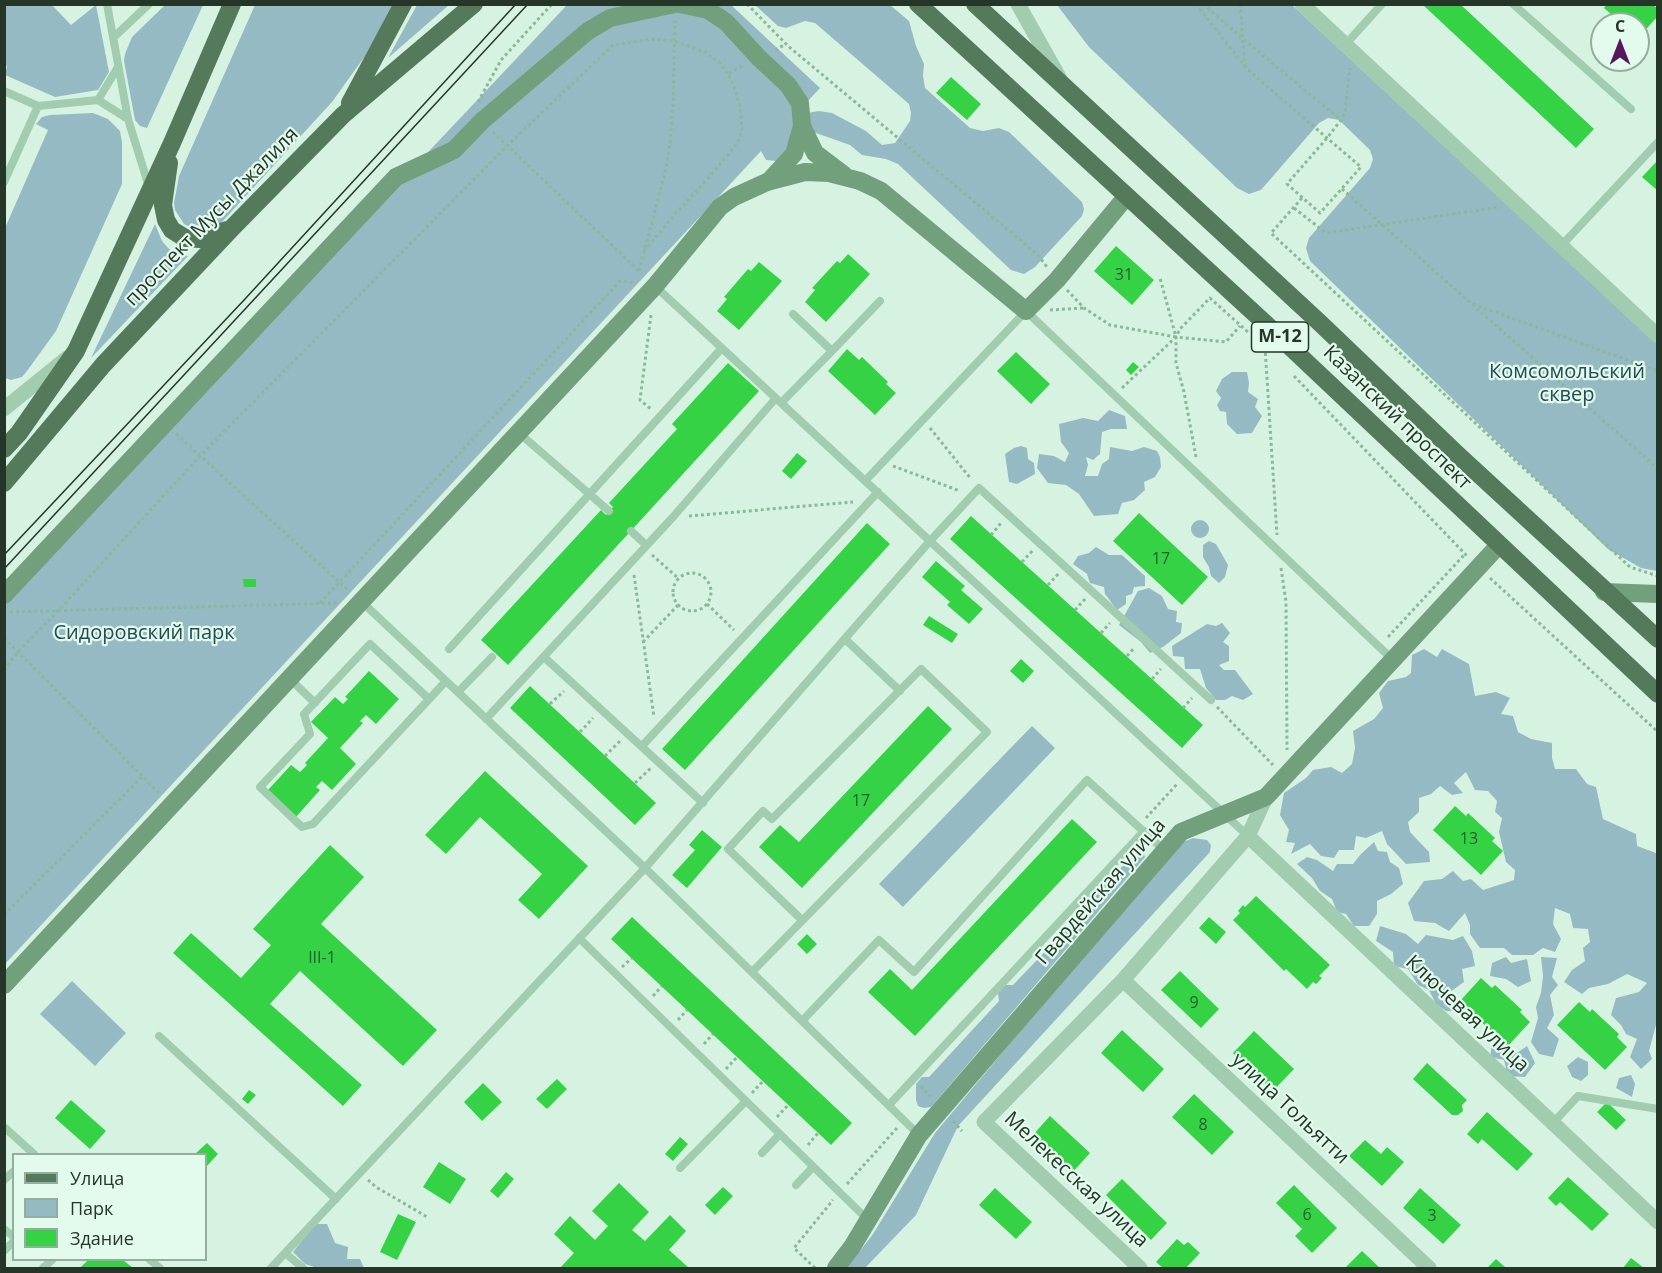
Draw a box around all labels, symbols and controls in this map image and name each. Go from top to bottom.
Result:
north arrow [1590,12,1650,72]
text: С [1615,15,1625,37]
street label: проспект Мусы Джалиля [120,123,304,311]
house number: 31 [1115,265,1133,285]
road number: М-12 [1252,322,1308,352]
street label: Казанский проспект [1318,341,1476,495]
park label: Комсомольский сквер [1489,360,1645,407]
house number: 17 [1152,549,1170,569]
park label: Сидоровский парк [53,621,235,645]
house number: 17 [852,791,870,811]
street label: Гвардейская улица [1031,814,1171,970]
house number: 13 [1460,829,1478,849]
house number: III-1 [308,948,336,968]
street label: Ключевая улица [1400,951,1534,1077]
house number: 9 [1189,993,1199,1013]
street label: улица Тольятти [1226,1048,1354,1170]
street label: Мелекесская улица [999,1107,1153,1253]
house number: 8 [1198,1115,1208,1135]
legend [12,1153,207,1261]
text: Улица [70,1166,124,1190]
text: Парк [70,1196,113,1220]
house number: 6 [1302,1205,1312,1225]
house number: 3 [1427,1206,1437,1226]
text: Здание [70,1226,134,1250]

